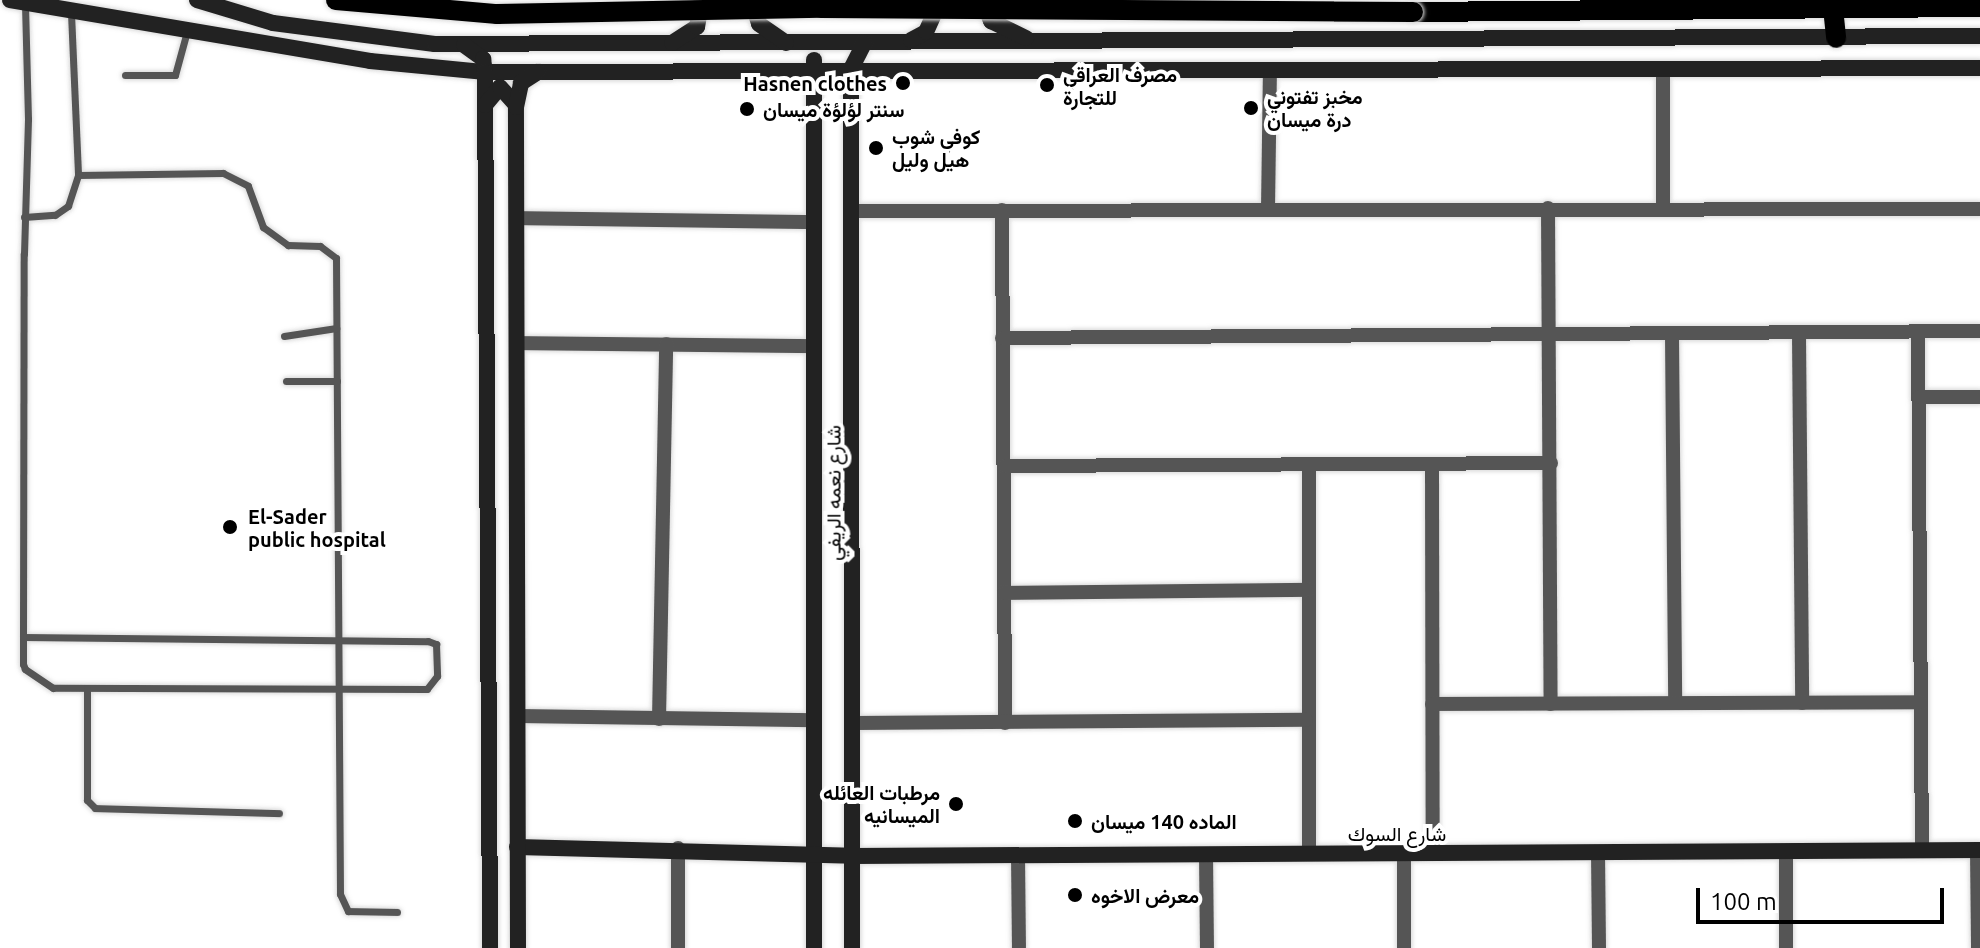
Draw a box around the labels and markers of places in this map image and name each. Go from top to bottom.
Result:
place label: مصرف العراقي للتجارة [1063,62,1177,109]
place label: Hasnen clothes [743,71,887,95]
marker: Hasnen clothes [894,74,912,92]
marker: مصرف العراقي للتجارة [1038,76,1056,94]
place label: مخبز تفتوني درة ميسان [1267,84,1363,131]
place label: سنتر لؤلؤة ميسان [763,97,905,121]
marker: مخبز تفتوني درة ميسان [1242,99,1260,117]
marker: سنتر لؤلؤة ميسان [738,100,756,118]
place label: كوفي شوب هيل وليل [892,124,980,171]
marker: كوفي شوب هيل وليل [867,139,885,157]
place label: El-Sader public hospital [248,504,386,551]
marker: El-Sader public hospital [219,516,241,538]
place label: مرطبات العائله الميسانيه [823,780,940,827]
marker: مرطبات العائله الميسانيه [947,795,965,813]
place label: الماده 140 ميسان [1091,809,1237,833]
marker: الماده 140 ميسان [1066,812,1084,830]
place label: معرض الاخوه [1091,883,1199,907]
marker: معرض الاخوه [1066,886,1084,904]

